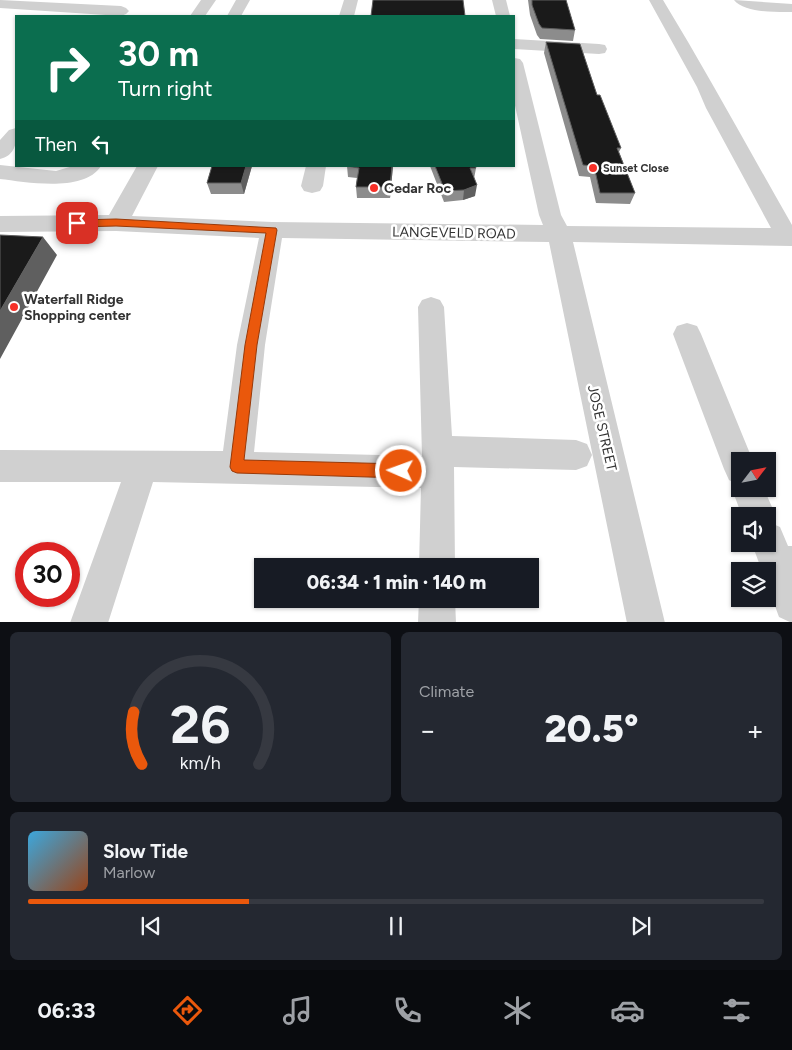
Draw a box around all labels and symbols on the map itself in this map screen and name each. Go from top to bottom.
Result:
marker: Sunset Close [587,162,599,174]
place label: Sunset Close [603,162,669,175]
place label: Cedar Roc [384,180,451,197]
marker: Cedar Roc [368,182,380,194]
pin [56,202,98,244]
street label: LANGEVELD ROAD [392,223,516,243]
place label: Waterfall Ridge Shopping center [24,291,131,324]
marker: Waterfall Ridge Shopping center [8,301,20,313]
street label: JOSE STREET [584,383,620,473]
position arrow [374,444,426,496]
north arrow [731,452,776,498]
speed limit sign: 30 [15,542,80,607]

